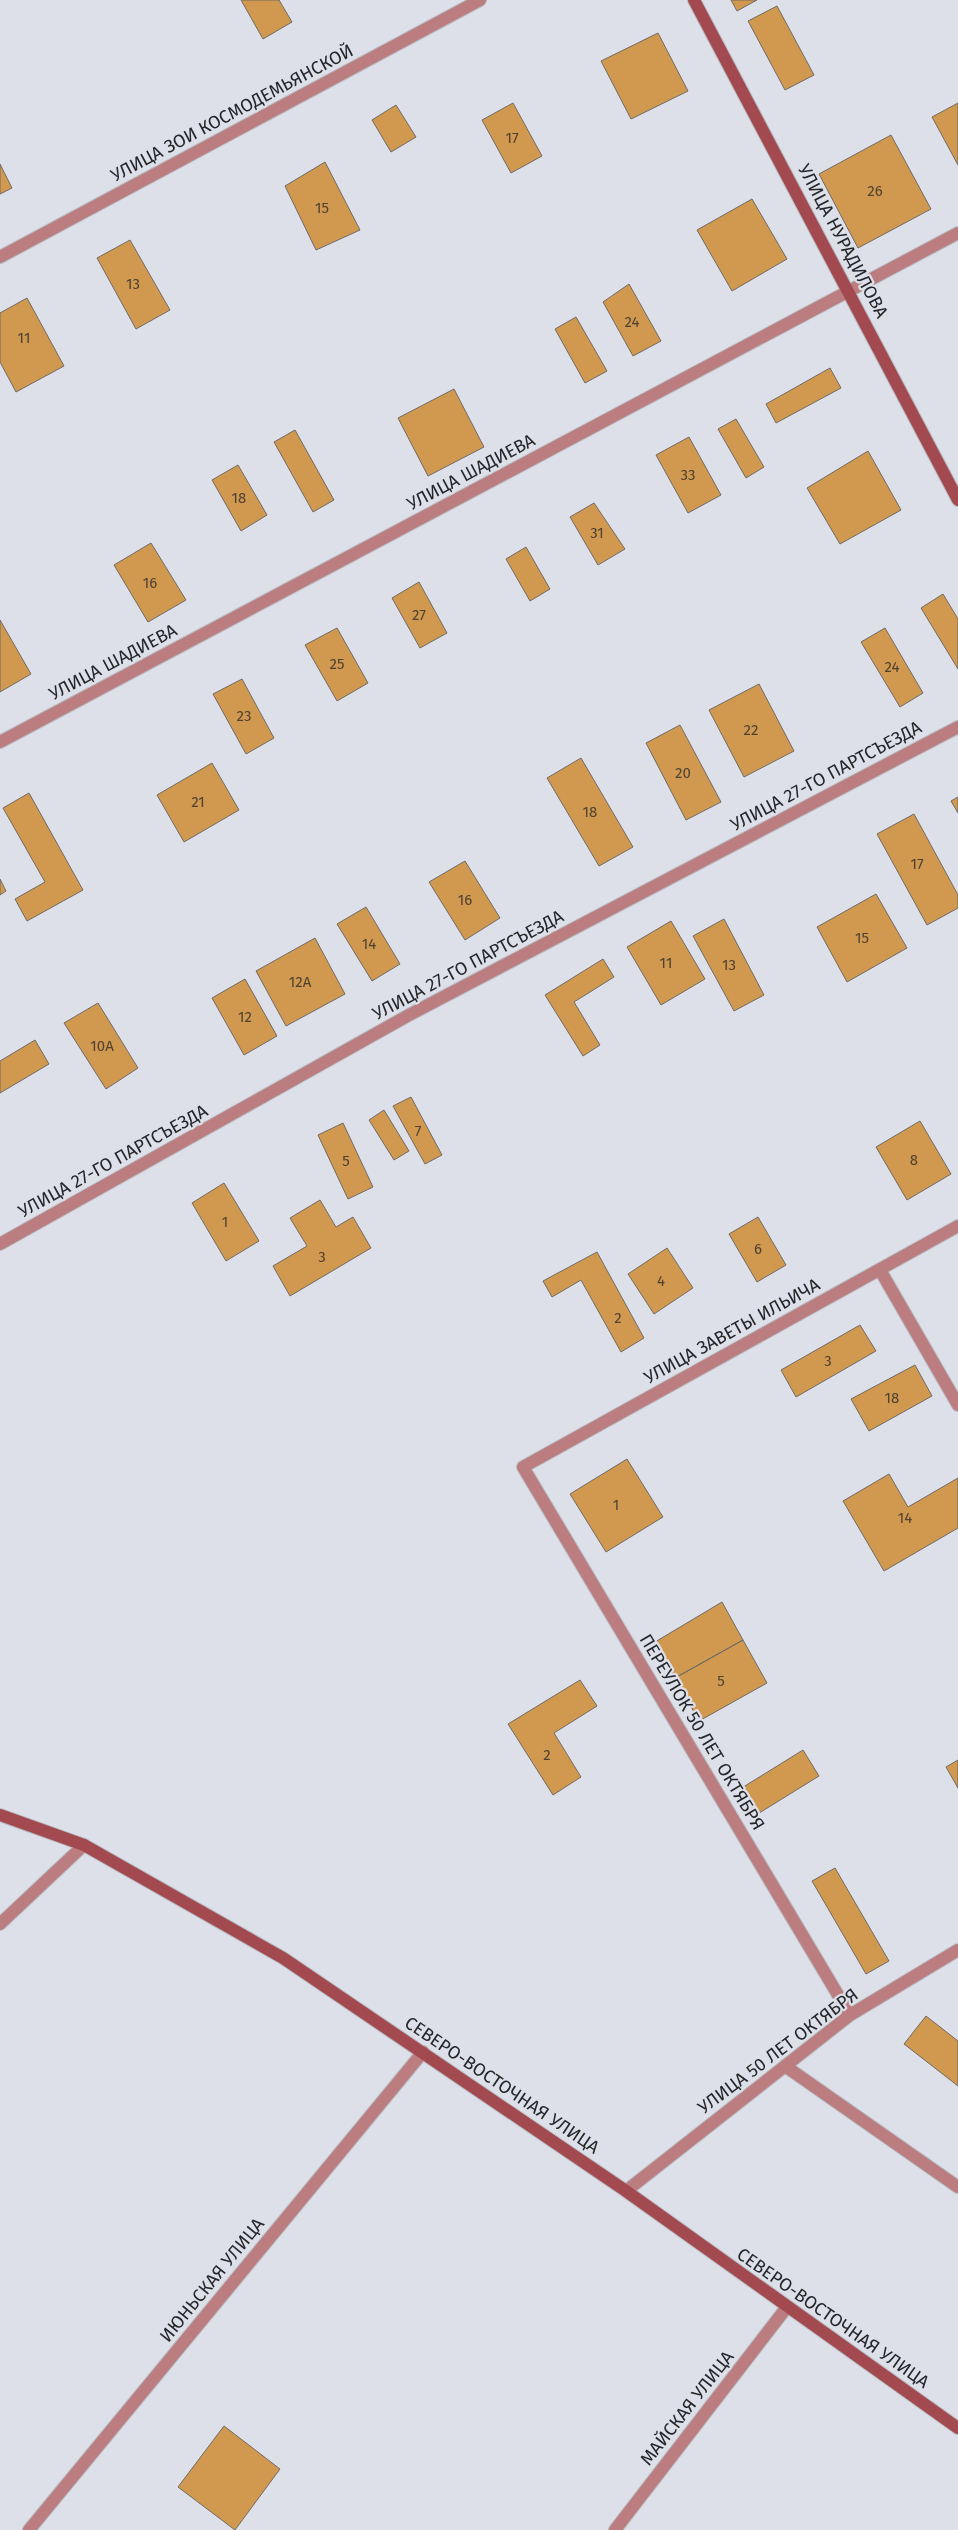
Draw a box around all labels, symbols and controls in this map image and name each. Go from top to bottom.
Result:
street label: УЛИЦА ЗОИ КОСМОДЕМЬЯНСКОЙ [107,40,357,186]
house number: 17 [505,129,519,147]
street label: УЛИЦА НУРАДИЛОВА [793,160,893,322]
house number: 26 [867,182,883,200]
house number: 15 [315,199,329,217]
house number: 13 [126,275,140,293]
house number: 24 [624,313,640,331]
house number: 11 [18,329,30,347]
street label: УЛИЦА ШАДИЕВА [403,429,539,515]
house number: 33 [681,466,695,484]
house number: 18 [232,489,246,507]
house number: 31 [590,524,604,542]
house number: 16 [143,574,157,592]
house number: 27 [412,606,426,624]
street label: УЛИЦА ШАДИЕВА [45,619,181,705]
house number: 25 [330,655,344,673]
house number: 24 [884,658,900,676]
house number: 23 [237,707,251,725]
street label: УЛИЦА 27-ГО ПАРТСЪЕЗДА [727,716,926,836]
house number: 22 [744,721,758,739]
house number: 20 [675,764,691,782]
house number: 21 [191,793,205,811]
house number: 18 [583,803,597,821]
house number: 17 [910,855,924,873]
house number: 16 [458,891,472,909]
street label: УЛИЦА 27-ГО ПАРТСЪЕЗДА [369,905,568,1025]
house number: 15 [855,929,869,947]
house number: 14 [362,935,376,953]
house number: 11 [660,954,672,972]
house number: 13 [722,956,736,974]
house number: 12А [289,973,312,991]
house number: 12 [238,1008,252,1026]
house number: 10А [90,1037,114,1055]
street label: УЛИЦА 27-ГО ПАРТСЪЕЗДА [14,1099,212,1222]
house number: 7 [415,1122,422,1140]
house number: 8 [910,1151,918,1169]
house number: 5 [342,1152,350,1170]
house number: 1 [222,1213,228,1231]
house number: 6 [754,1240,762,1258]
house number: 3 [318,1248,326,1266]
house number: 4 [657,1272,665,1290]
street label: УЛИЦА ЗАВЕТЫ ИЛЬИЧА [640,1273,824,1389]
house number: 2 [614,1309,622,1327]
house number: 3 [824,1352,832,1370]
house number: 18 [885,1389,899,1407]
house number: 1 [613,1496,619,1514]
house number: 14 [898,1509,912,1527]
street label: ПЕРЕУЛОК 50 ЛЕТ ОКТЯБРЯ [635,1630,769,1834]
house number: 5 [717,1672,725,1690]
house number: 2 [543,1746,551,1764]
street label: УЛИЦА 50 ЛЕТ ОКТЯБРЯ [694,1984,862,2118]
street label: СЕВЕРО-ВОСТОЧНАЯ УЛИЦА [401,2012,604,2159]
street label: ИЮНЬСКАЯ УЛИЦА [155,2213,269,2347]
street label: СЕВЕРО-ВОСТОЧНАЯ УЛИЦА [733,2243,934,2393]
street label: МАЙСКАЯ УЛИЦА [636,2346,739,2470]

